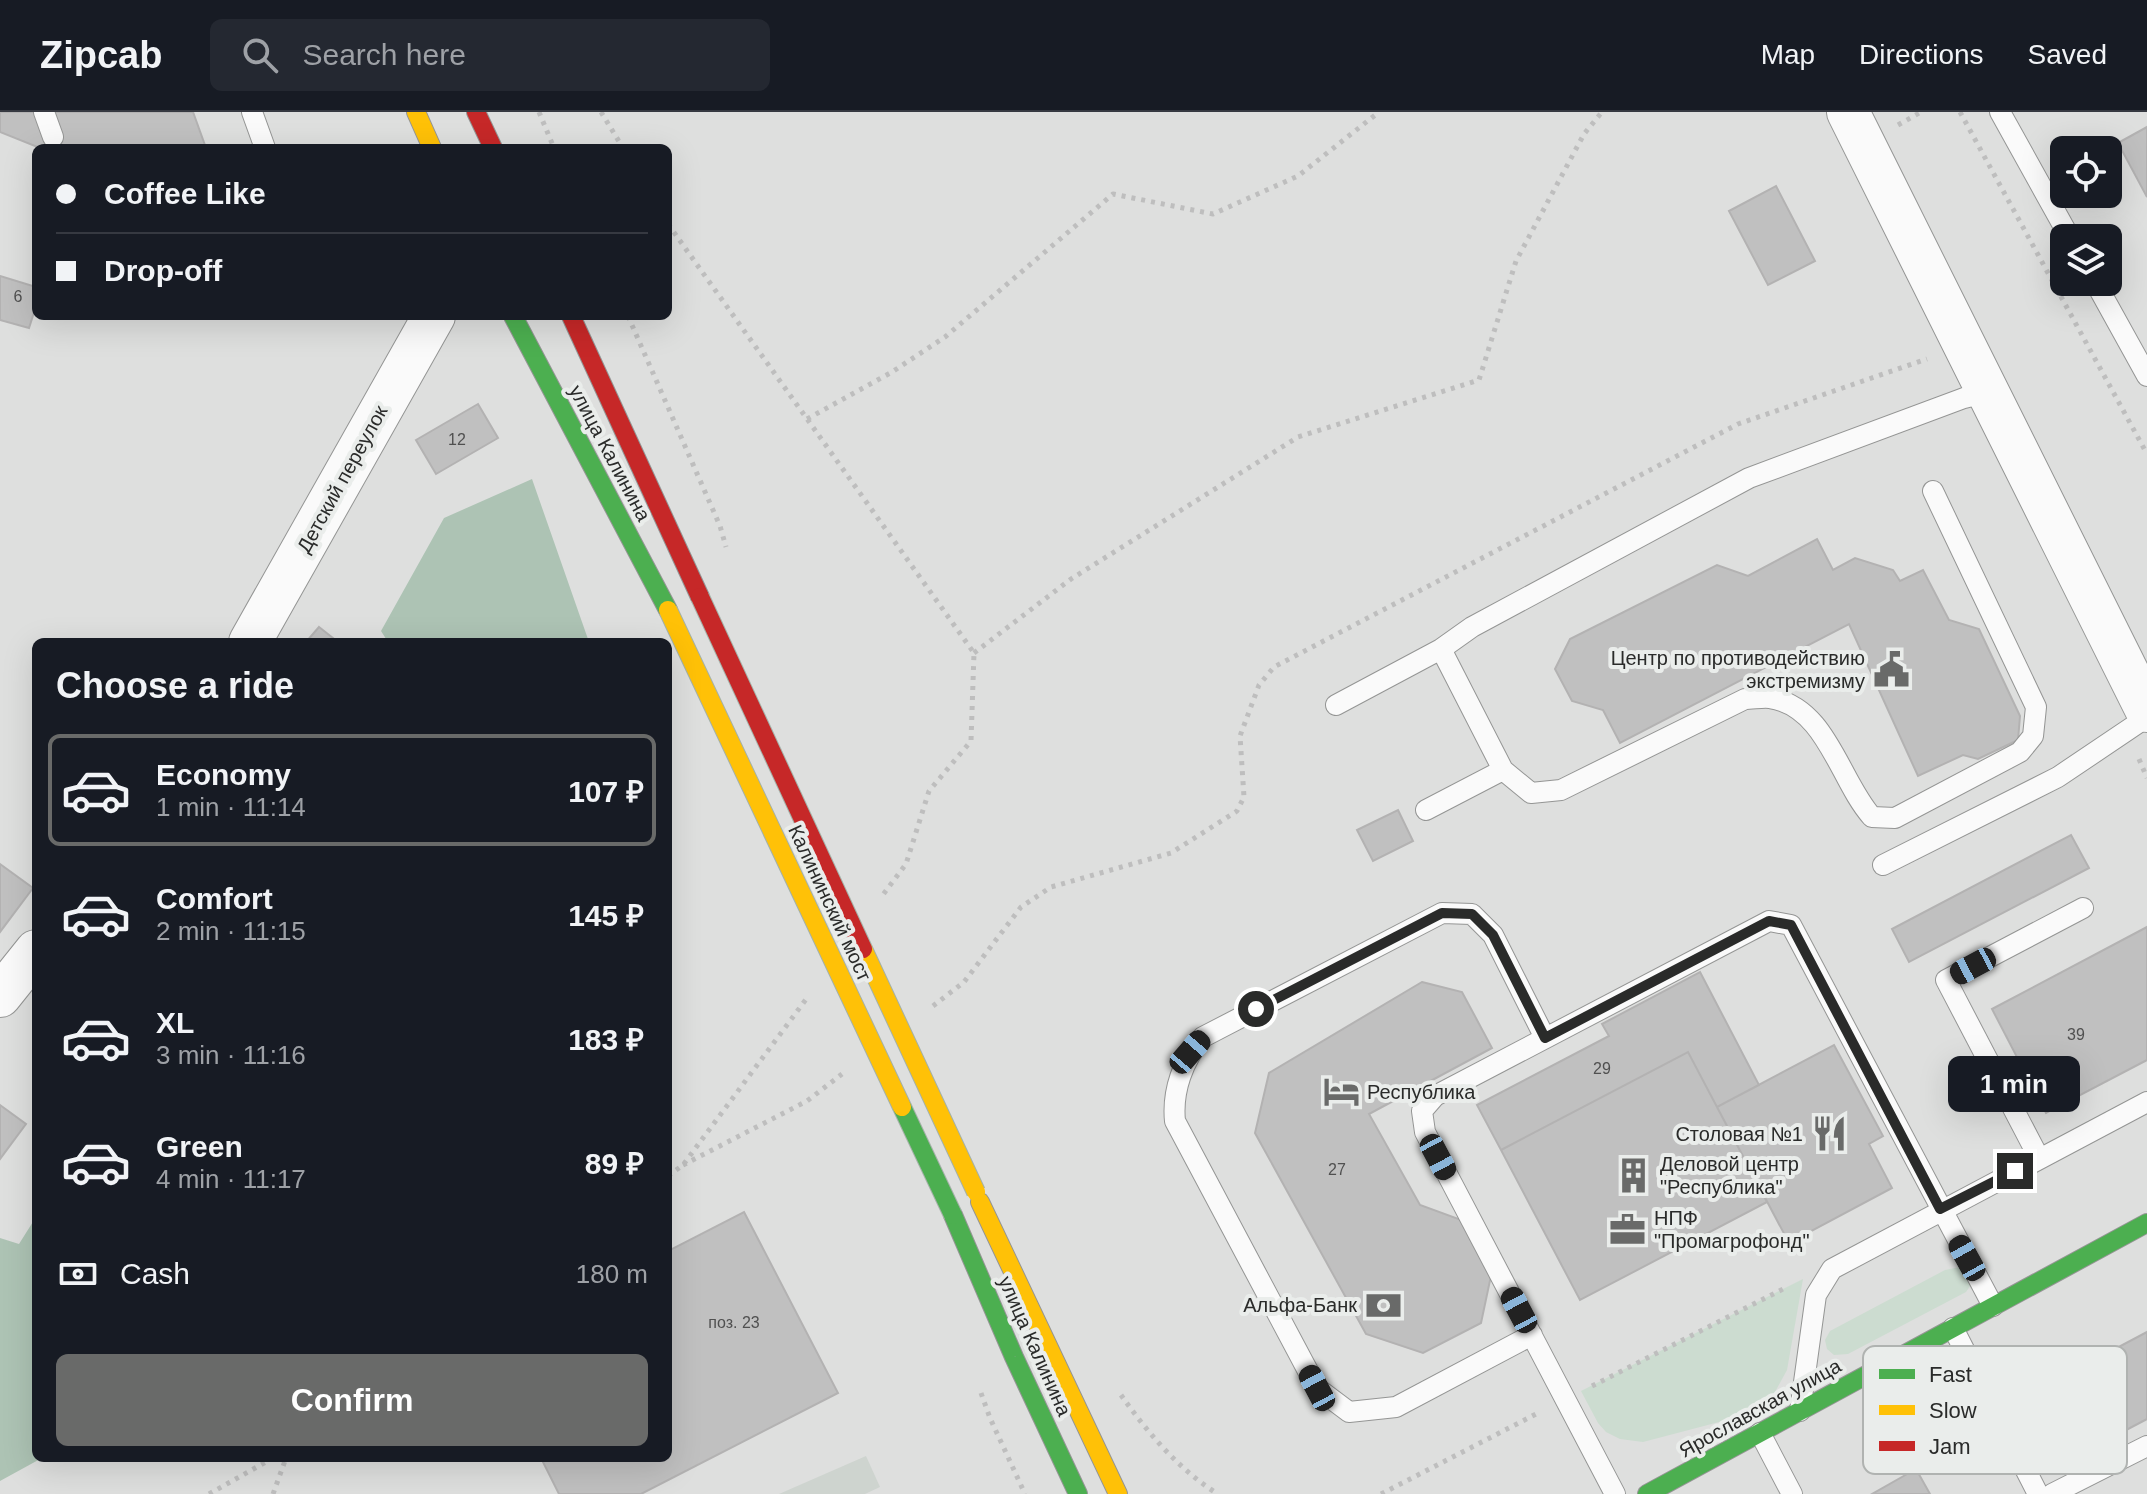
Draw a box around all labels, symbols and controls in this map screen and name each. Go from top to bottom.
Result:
search box [210,19,770,91]
icon: search [238,33,282,77]
text: Zipcab [40,34,162,76]
text: Search here [302,38,466,71]
text: Map [1761,39,1815,70]
text: Directions [1859,39,1984,70]
text: Saved [2028,39,2107,70]
map controls [2050,136,2122,296]
button: locate [2050,136,2122,208]
text: Coffee Like [104,177,266,210]
button: layers [2050,224,2122,296]
text: Drop-off [104,254,222,287]
house number: 6 [14,288,23,305]
street label: улица Калинина [565,381,655,525]
street label: Детский переулок [292,401,392,556]
house number: 12 [448,431,466,448]
place label: Центр по противодействию экстремизму [1611,647,1865,692]
public building icon: Центр по противодействию экстремизму [1872,651,1910,689]
text: Choose a ride [56,665,294,706]
icon: car [60,754,132,826]
text: Economy [156,758,291,791]
text: 107 ₽ [568,775,644,808]
text: 1 min · 11:14 [156,792,306,822]
street label: Калининский мост [784,822,876,984]
icon: car [60,878,132,950]
text: Comfort [156,882,273,915]
text: 145 ₽ [568,899,644,932]
text: 2 min · 11:15 [156,916,306,946]
car [1946,944,2000,988]
route start [1238,991,1274,1027]
icon: car [60,1002,132,1074]
text: XL [156,1006,194,1039]
text: 183 ₽ [568,1023,644,1056]
car [1165,1026,1215,1078]
house number: 39 [2067,1026,2085,1043]
text: 3 min · 11:16 [156,1040,306,1070]
callout: 1 min [1949,1055,2081,1111]
house number: 29 [1593,1060,1611,1077]
text: 1 min [1980,1069,2048,1099]
hotel icon: Республика [1322,1073,1360,1111]
place label: Республика [1367,1081,1476,1103]
restaurant icon: Столовая №1 [1810,1115,1848,1153]
place label: Столовая №1 [1675,1123,1803,1145]
icon: car [60,1126,132,1198]
text: Green [156,1130,243,1163]
car [1416,1130,1460,1184]
text: 89 ₽ [585,1147,644,1180]
place label: Деловой центр "Республика" [1660,1153,1799,1198]
route end [1997,1153,2033,1189]
building icon: Деловой центр "Республика" [1615,1157,1653,1195]
house number: 27 [1328,1161,1346,1178]
text: 4 min · 11:17 [156,1164,306,1194]
place label: НПФ "Промагрофонд" [1654,1207,1810,1252]
office icon: НПФ "Промагрофонд" [1609,1211,1647,1249]
car [1945,1231,1989,1285]
icon: cash [56,1252,100,1296]
text: Cash [120,1257,190,1290]
text: 180 m [576,1259,648,1289]
street label: улица Калинина [994,1273,1076,1420]
car [1497,1283,1541,1337]
bank icon: Альфа-Банк [1364,1286,1402,1324]
place label: Альфа-Банк [1243,1294,1357,1316]
house number: поз. 23 [708,1314,760,1331]
legend [1863,1346,2127,1474]
button: Confirm [56,1354,648,1446]
street label: Ярославская улица [1675,1354,1845,1462]
car [1295,1361,1339,1415]
text: Fast [1929,1362,1972,1387]
text: Slow [1929,1398,1977,1423]
text: Jam [1929,1434,1971,1459]

